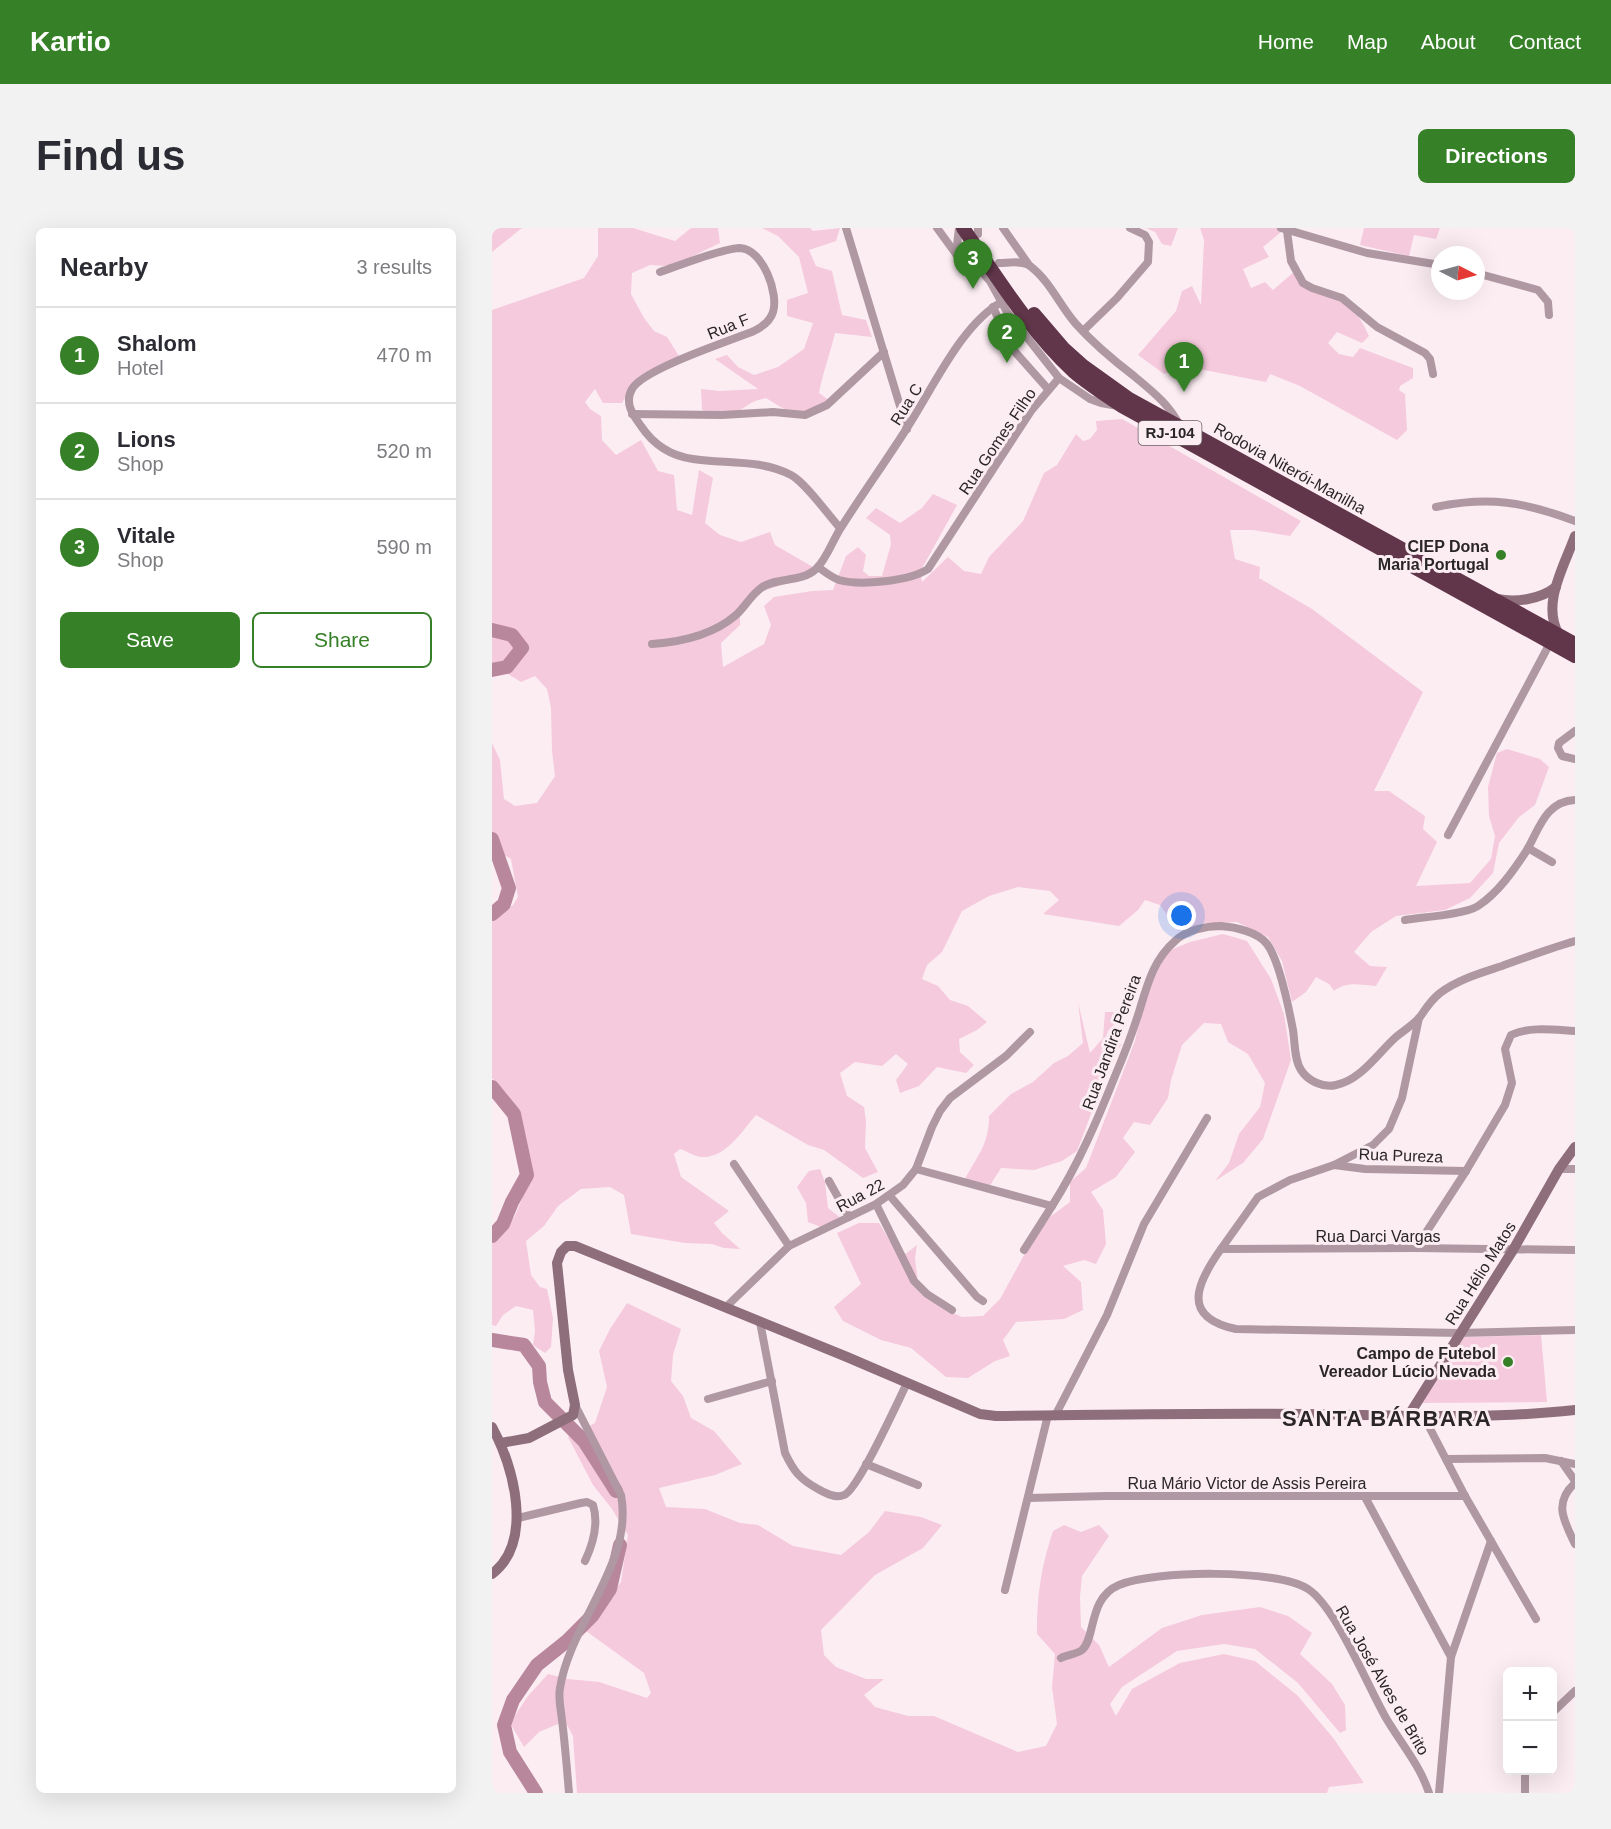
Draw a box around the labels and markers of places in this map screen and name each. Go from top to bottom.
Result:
pin: 3 [954,239,992,289]
pin: 2 [988,314,1026,363]
pin: 1 [1164,342,1204,392]
place label: CIEP Dona Maria Portugal [1378,538,1489,573]
marker: CIEP Dona Maria Portugal [1494,548,1508,562]
place label: Campo de Futebol Vereador Lúcio Nevada [1319,1345,1496,1380]
marker: Campo de Futebol Vereador Lúcio Nevada [1501,1355,1515,1369]

